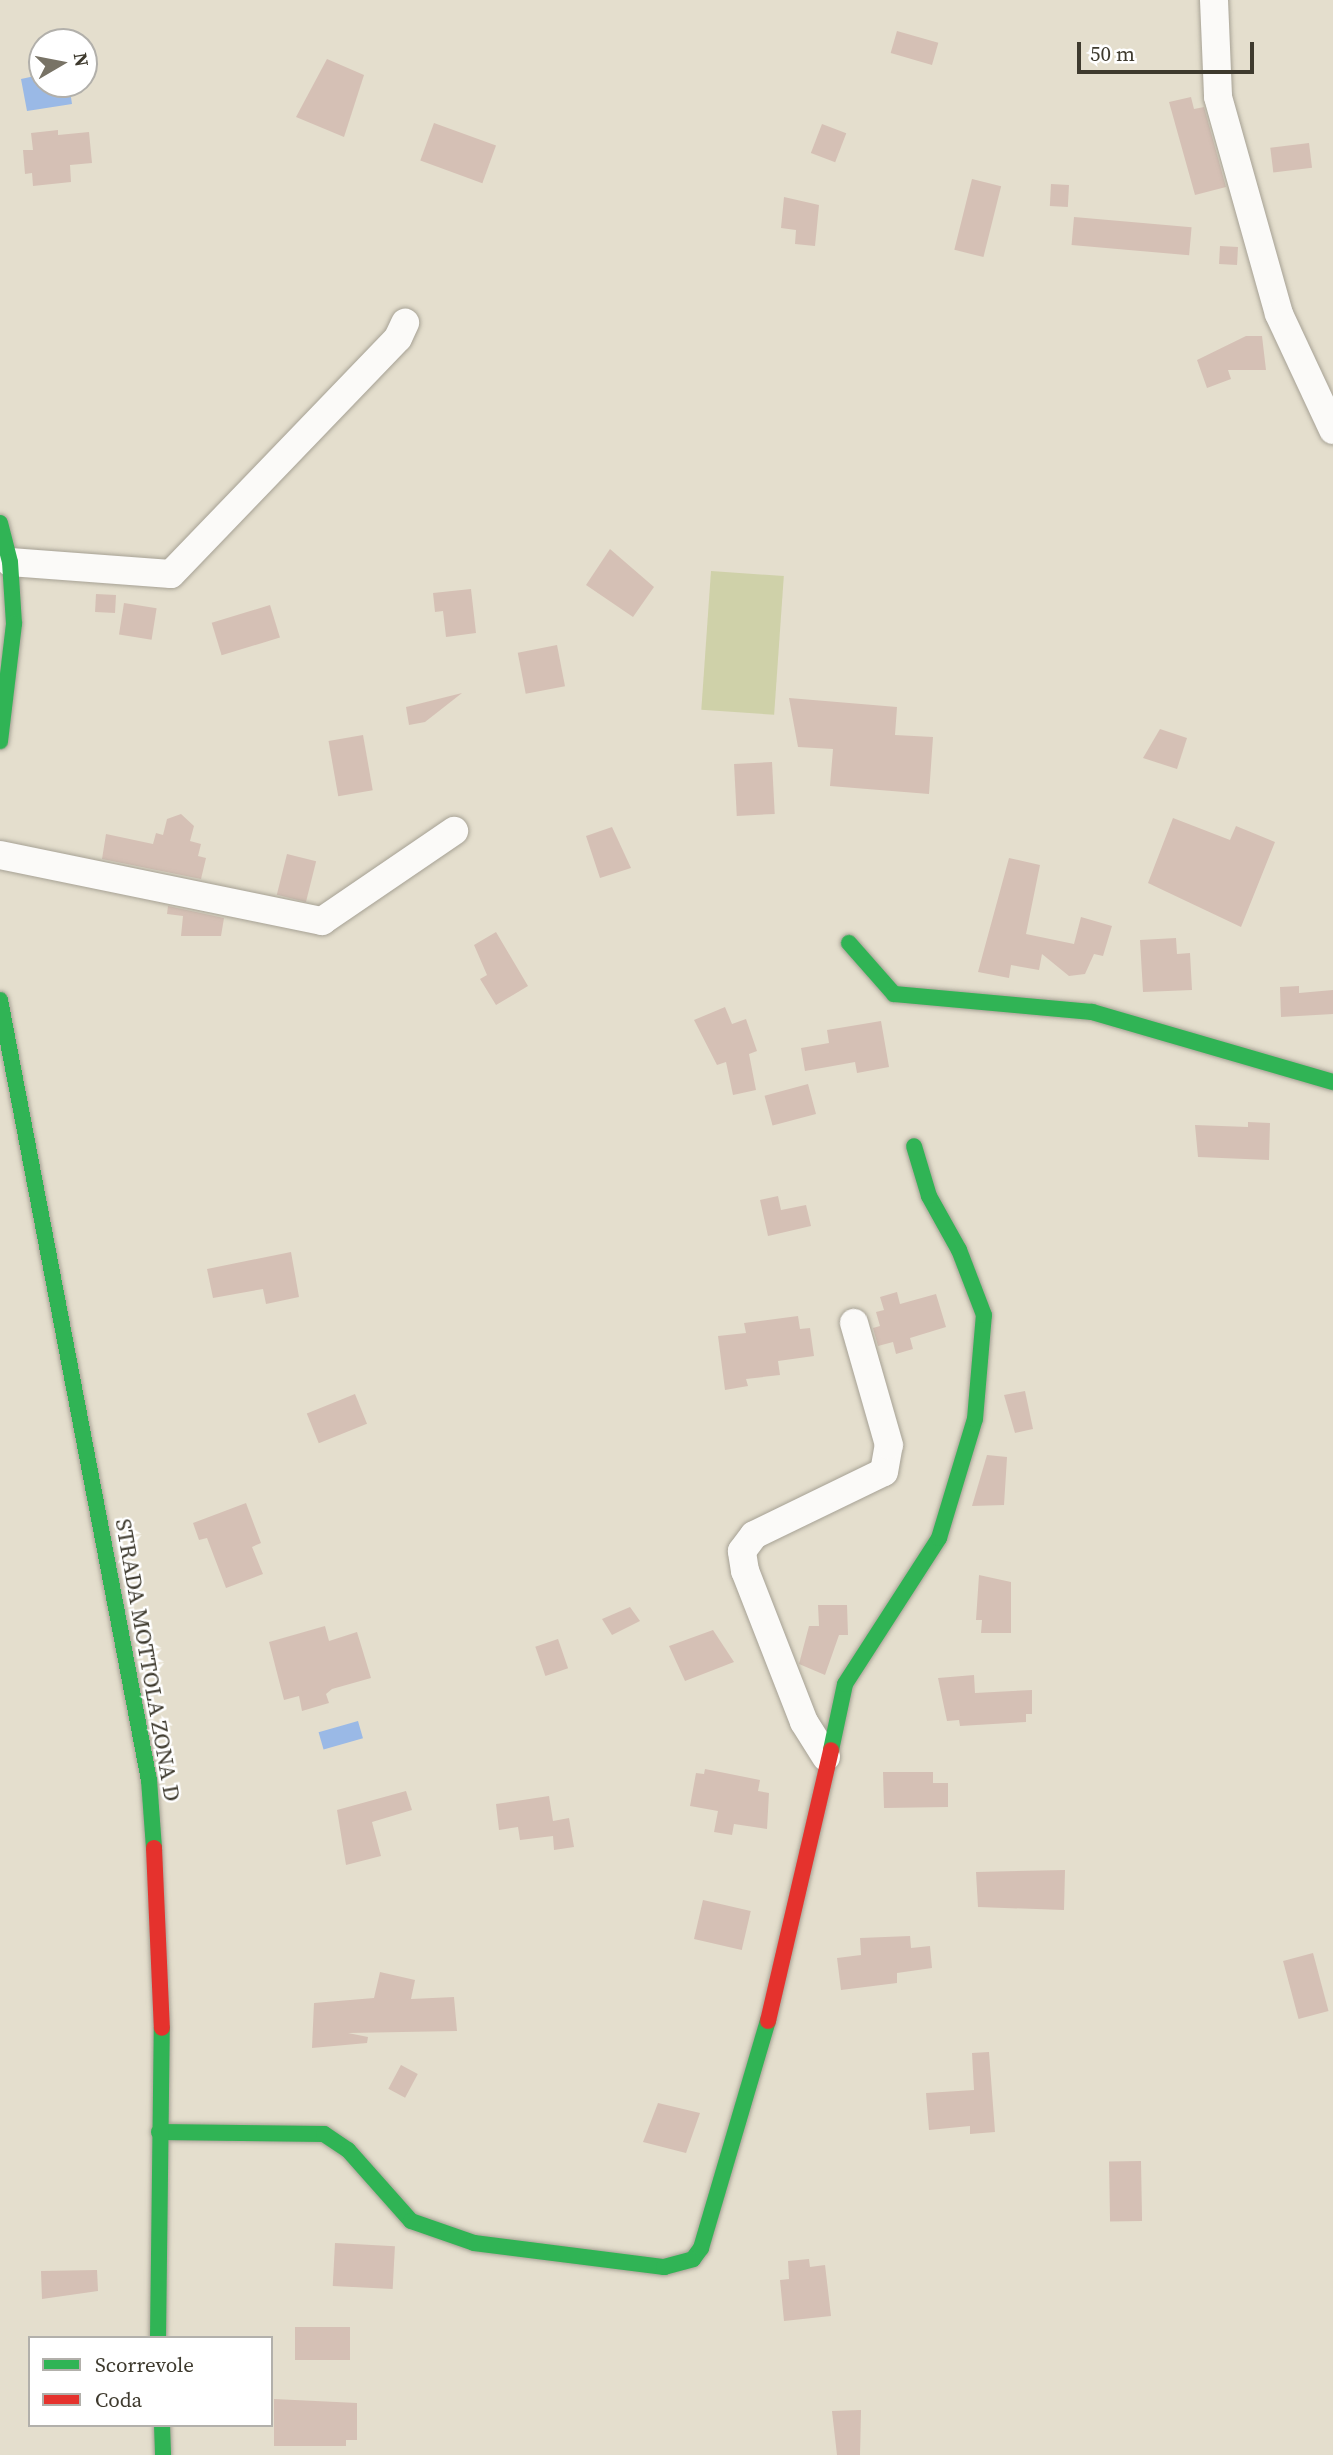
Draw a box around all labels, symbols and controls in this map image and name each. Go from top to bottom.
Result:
north arrow [28,28,98,98]
scale bar [1081,28,1258,72]
text: 50 m [1090,39,1135,68]
text: N [68,51,96,69]
street label: STRADA MOTTOLA ZONA D [110,1517,186,1803]
legend [28,2336,273,2427]
text: Scorrevole [95,2350,194,2379]
text: Coda [95,2385,142,2414]

